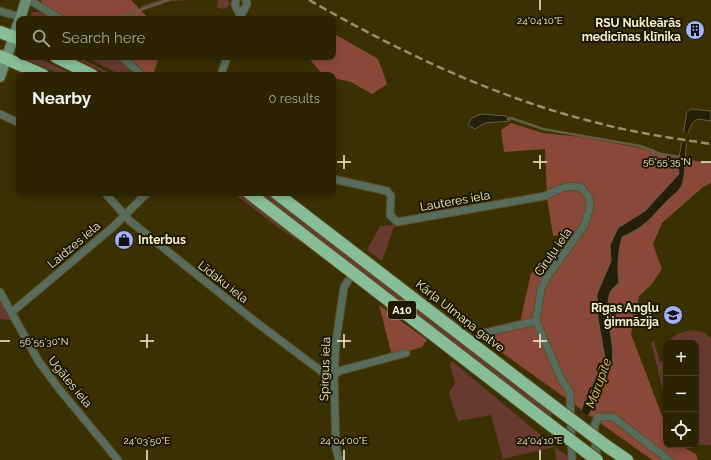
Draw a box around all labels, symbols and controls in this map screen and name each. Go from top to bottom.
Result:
text: 24°04'10"E [517,15,563,26]
search box [16,16,336,60]
place label: RSU Nukleārās medicīnas klīnika [582,16,681,44]
building icon: RSU Nukleārās medicīnas klīnika [684,19,706,41]
icon: search [30,27,52,49]
text: Search here [62,29,145,47]
text: Nearby [32,88,91,108]
text: 0 results [269,91,320,106]
text: 56°55'35"N [643,156,691,167]
street label: Lauteres iela [419,188,491,214]
street label: Laidzes iela [45,219,103,271]
street label: Cīruļu iela [531,225,575,279]
shop icon: Interbus [113,229,135,251]
place label: Interbus [138,233,186,247]
street label: Līdaku iela [195,258,251,306]
street label: Kārļa Ulmaņa gatve [413,277,507,355]
road number: A10 [388,301,416,319]
place label: Rīgas Angļu ģimnāzija [591,301,659,329]
school or university icon: Rīgas Angļu ģimnāzija [662,304,684,326]
text: 56°55'30"N [20,336,68,347]
street label: Spirgus iela [317,337,333,401]
map controls [663,340,699,448]
button: + [663,340,699,376]
street label: Ugāles iela [45,354,95,410]
water label: Mārupīte [583,356,614,410]
button: − [663,376,699,412]
button: locate [663,412,699,448]
text: 24°03'50"E [124,435,170,446]
text: 24°04'00"E [320,435,368,446]
text: 24°04'10"E [517,435,563,446]

